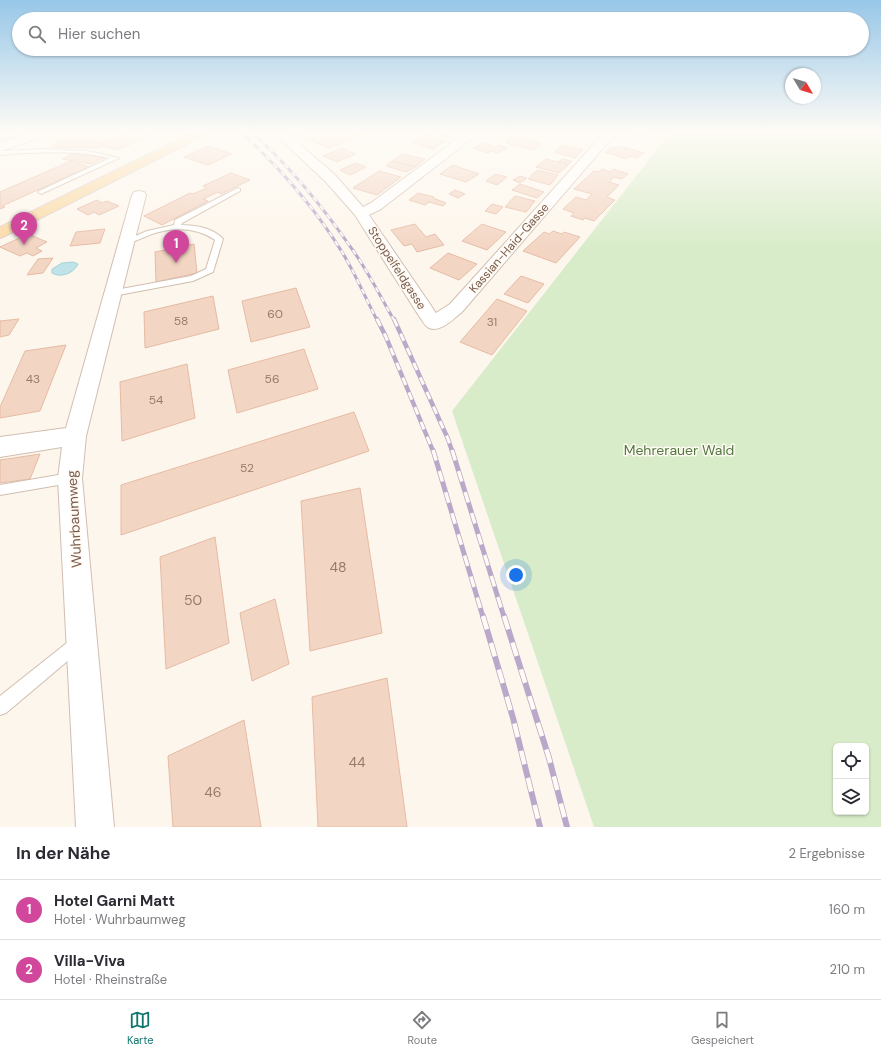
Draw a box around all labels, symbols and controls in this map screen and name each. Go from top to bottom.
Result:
search box [12,12,869,56]
icon: search [26,23,48,45]
text: Hier suchen [58,24,140,44]
north arrow [785,68,821,104]
street label: Kassian-Haid-Gasse [466,200,553,296]
pin: 2 [11,212,37,245]
street label: Stoppelfeldgasse [364,223,430,313]
pin: 1 [163,230,189,263]
house number: 60 [267,306,283,322]
house number: 58 [174,313,188,329]
house number: 31 [487,314,497,330]
house number: 43 [26,371,40,387]
house number: 56 [265,371,279,387]
house number: 54 [149,392,163,408]
park label: Mehrerauer Wald [624,441,734,459]
house number: 52 [240,460,254,476]
street label: Wuhrbaumweg [62,470,86,568]
house number: 48 [329,558,347,576]
your location [506,565,526,585]
house number: 50 [184,591,202,609]
map controls [833,743,869,815]
button: locate [833,743,869,779]
house number: 44 [349,753,366,771]
button: layers [833,779,869,815]
house number: 46 [204,783,222,801]
text: In der Nähe [16,842,111,864]
text: 2 Ergebnisse [789,845,865,862]
text: Hotel Garni Matt [54,891,175,911]
text: 1 [27,901,31,918]
text: 160 m [829,901,865,918]
text: Hotel · Wuhrbaumweg [54,911,186,928]
text: Villa-Viva [54,951,125,971]
text: 2 [25,961,33,978]
text: 210 m [830,961,865,978]
text: Hotel · Rheinstraße [54,971,167,988]
tab: Karte [127,1009,154,1047]
tab: Route [408,1009,437,1047]
tab: Gespeichert [691,1009,754,1047]

